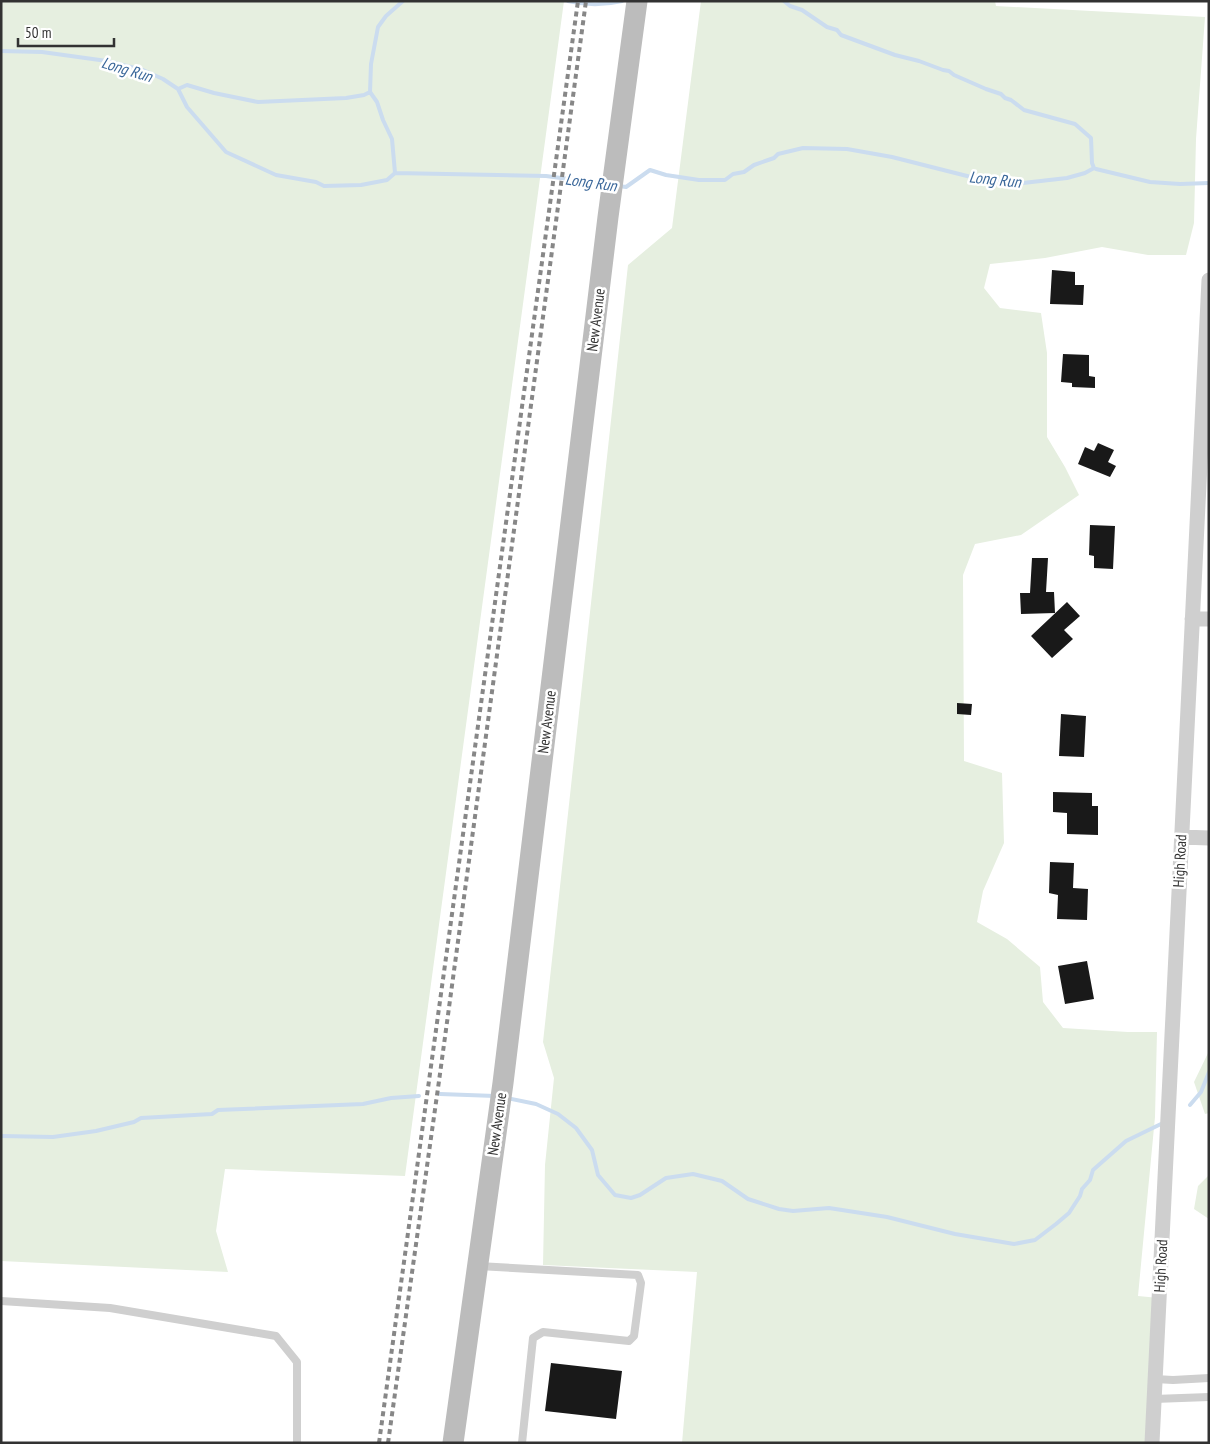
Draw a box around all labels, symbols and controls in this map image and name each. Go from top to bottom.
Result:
scale bar [18,15,114,47]
text: 50 m [25,23,51,42]
water label: Long Run [99,52,156,86]
water label: Long Run [968,166,1023,192]
water label: Long Run [564,168,619,196]
street label: New Avenue [582,287,609,353]
street label: New Avenue [533,689,560,755]
street label: High Road [1169,834,1190,888]
street label: New Avenue [483,1091,510,1157]
street label: High Road [1150,1239,1171,1293]

